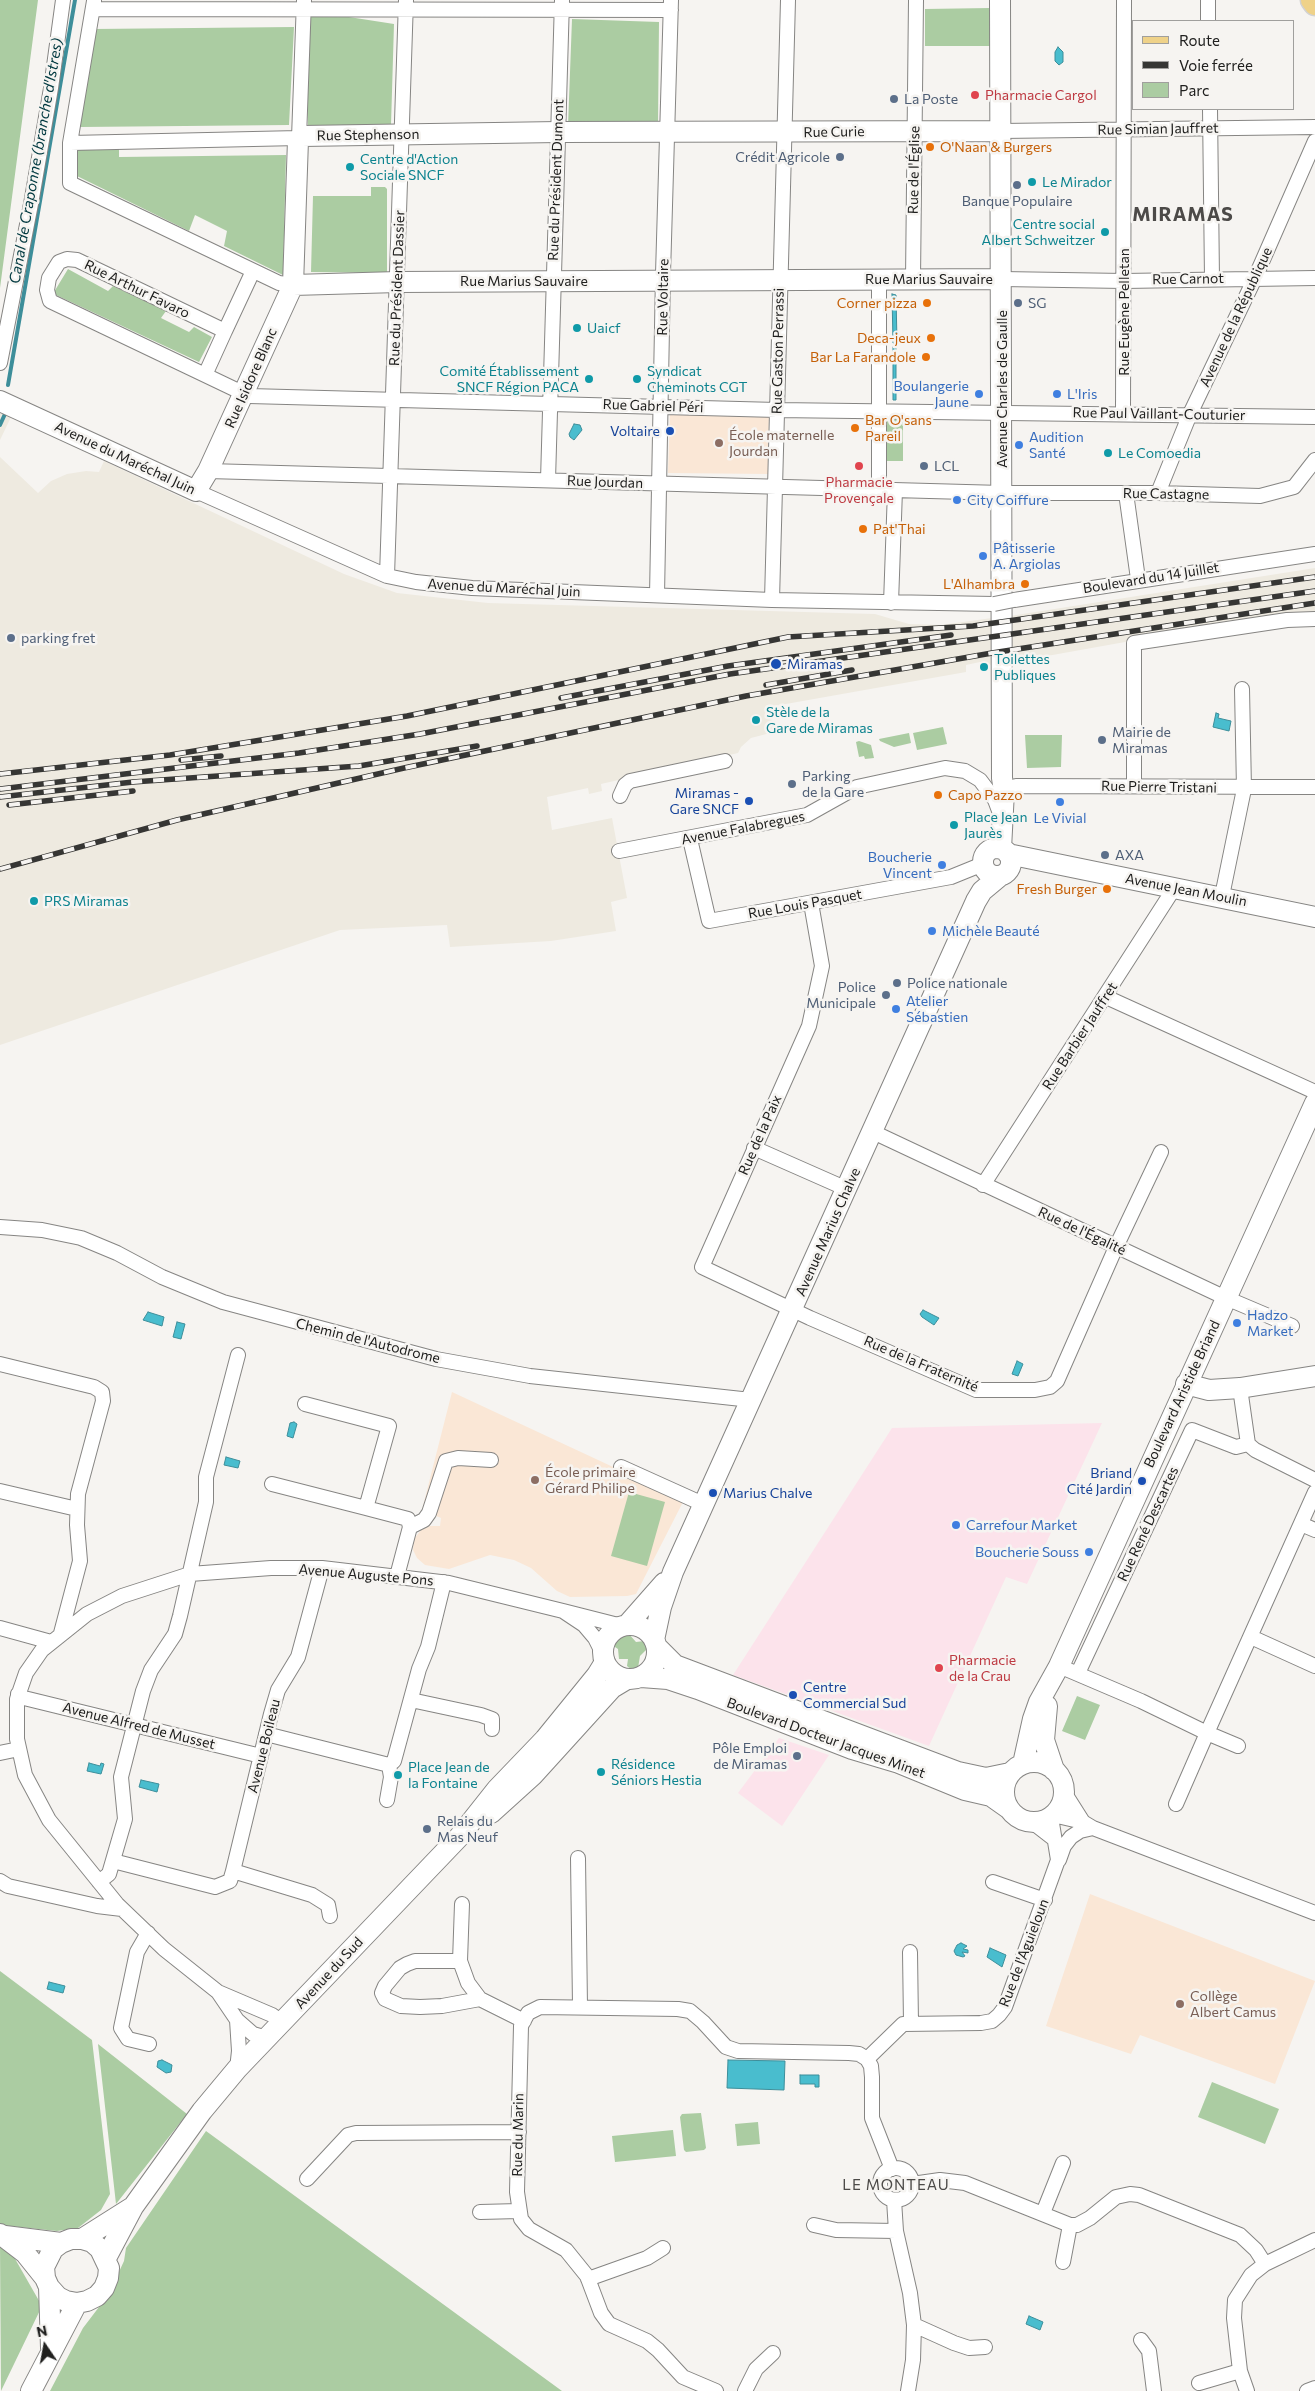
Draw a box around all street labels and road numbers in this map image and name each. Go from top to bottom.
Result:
street label: Rue du Président Dumont [545,99,567,261]
street label: Rue Simian Jauffret [1097,120,1219,138]
street label: Rue Curie [803,123,865,141]
street label: Rue Stephenson [316,126,420,144]
street label: Rue de l'Église [905,126,923,214]
street label: Rue du Président Dassier [386,210,408,366]
street label: Avenue de la République [1196,244,1276,390]
street label: Rue Eugène Pelletan [1116,248,1132,376]
street label: Rue Arthur Favaro [82,256,192,322]
street label: Rue Voltaire [654,258,672,336]
street label: Rue Carnot [1152,270,1224,288]
street label: Rue Marius Sauvaire [865,271,993,287]
street label: Rue Marius Sauvaire [460,273,588,289]
street label: Rue Gaston Perrassi [768,288,788,414]
street label: Avenue Charles de Gaulle [994,310,1010,468]
street label: Rue Isidore Blanc [221,325,281,431]
street label: Rue Gabriel Péri [602,396,704,416]
street label: Rue Paul Vaillant-Couturier [1072,404,1246,424]
street label: Avenue du Maréchal Juin [52,418,198,498]
street label: Rue Jourdan [567,472,643,492]
street label: Rue Castagne [1123,485,1209,503]
street label: Boulevard du 14 Juillet [1082,559,1220,597]
street label: Avenue du Maréchal Juin [427,576,581,600]
street label: Rue Pierre Tristani [1101,778,1217,796]
street label: Avenue Falabregues [680,808,806,848]
street label: Avenue Jean Moulin [1124,870,1248,910]
street label: Rue Louis Pasquet [747,886,863,922]
street label: Rue Barbier Jauffret [1039,979,1121,1093]
street label: Rue de la Paix [735,1092,785,1178]
street label: Avenue Marius Chalve [792,1165,864,1299]
street label: Rue de l'Égalité [1035,1203,1129,1259]
street label: Chemin de l'Autodrome [294,1315,442,1367]
street label: Boulevard Aristide Briand [1140,1318,1224,1470]
street label: Rue de la Fraternité [861,1332,981,1396]
street label: Rue René Descartes [1114,1464,1182,1584]
street label: Avenue Auguste Pons [298,1561,434,1589]
street label: Boulevard Docteur Jacques Minet [724,1694,928,1782]
street label: Avenue Boileau [244,1697,284,1795]
street label: Avenue Alfred de Musset [61,1699,217,1753]
street label: Rue de l'Aguieloun [996,1897,1052,2009]
street label: Avenue du Sud [291,1934,367,2012]
street label: Rue du Marin [509,2093,527,2177]

